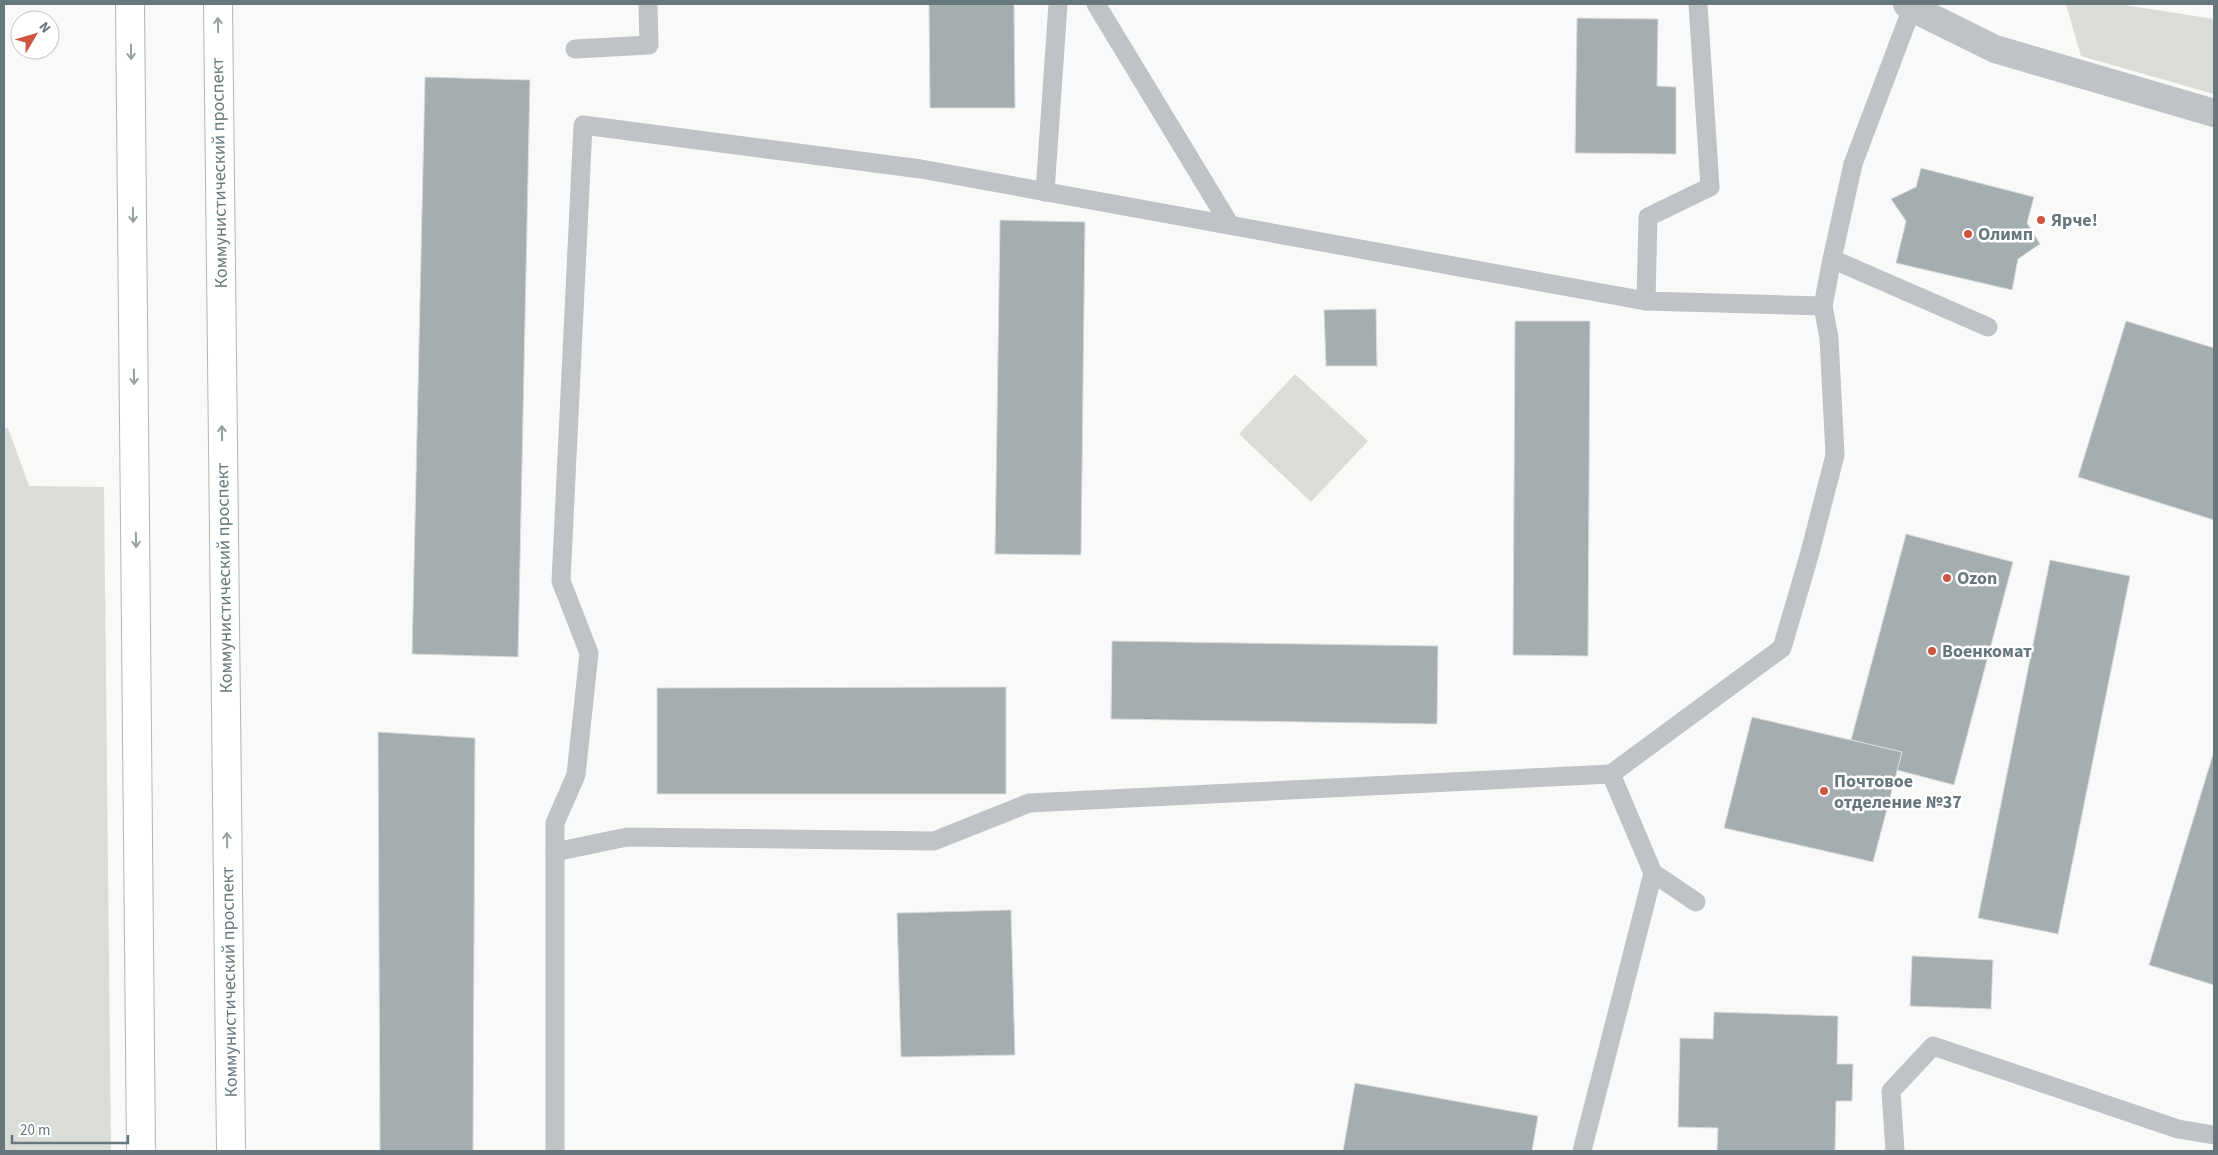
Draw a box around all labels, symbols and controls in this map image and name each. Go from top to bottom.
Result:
north arrow [10,10,60,60]
one-way arrow [213,17,223,34]
text: N [34,18,55,37]
one-way arrow [126,44,136,60]
street label: Коммунистический проспект [205,57,234,289]
one-way arrow [128,207,137,223]
place label: Ярче! [2051,208,2098,233]
marker: Ярче! [2035,214,2047,226]
place label: Олимп [1978,222,2033,247]
marker: Олимп [1962,228,1974,240]
one-way arrow [129,369,139,385]
one-way arrow [218,425,227,441]
street label: Коммунистический проспект [210,462,239,694]
one-way arrow [131,532,141,548]
place label: Ozon [1957,566,1997,591]
marker: Ozon [1941,572,1953,584]
place label: Военкомат [1942,639,2032,664]
marker: Военкомат [1926,645,1938,657]
place label: Почтовое отделение №37 [1834,769,1962,815]
marker: Почтовое отделение №37 [1818,785,1830,797]
one-way arrow [222,832,232,848]
street label: Коммунистический проспект [215,866,244,1098]
scale bar [12,1112,129,1144]
text: 20 m [20,1120,50,1141]

